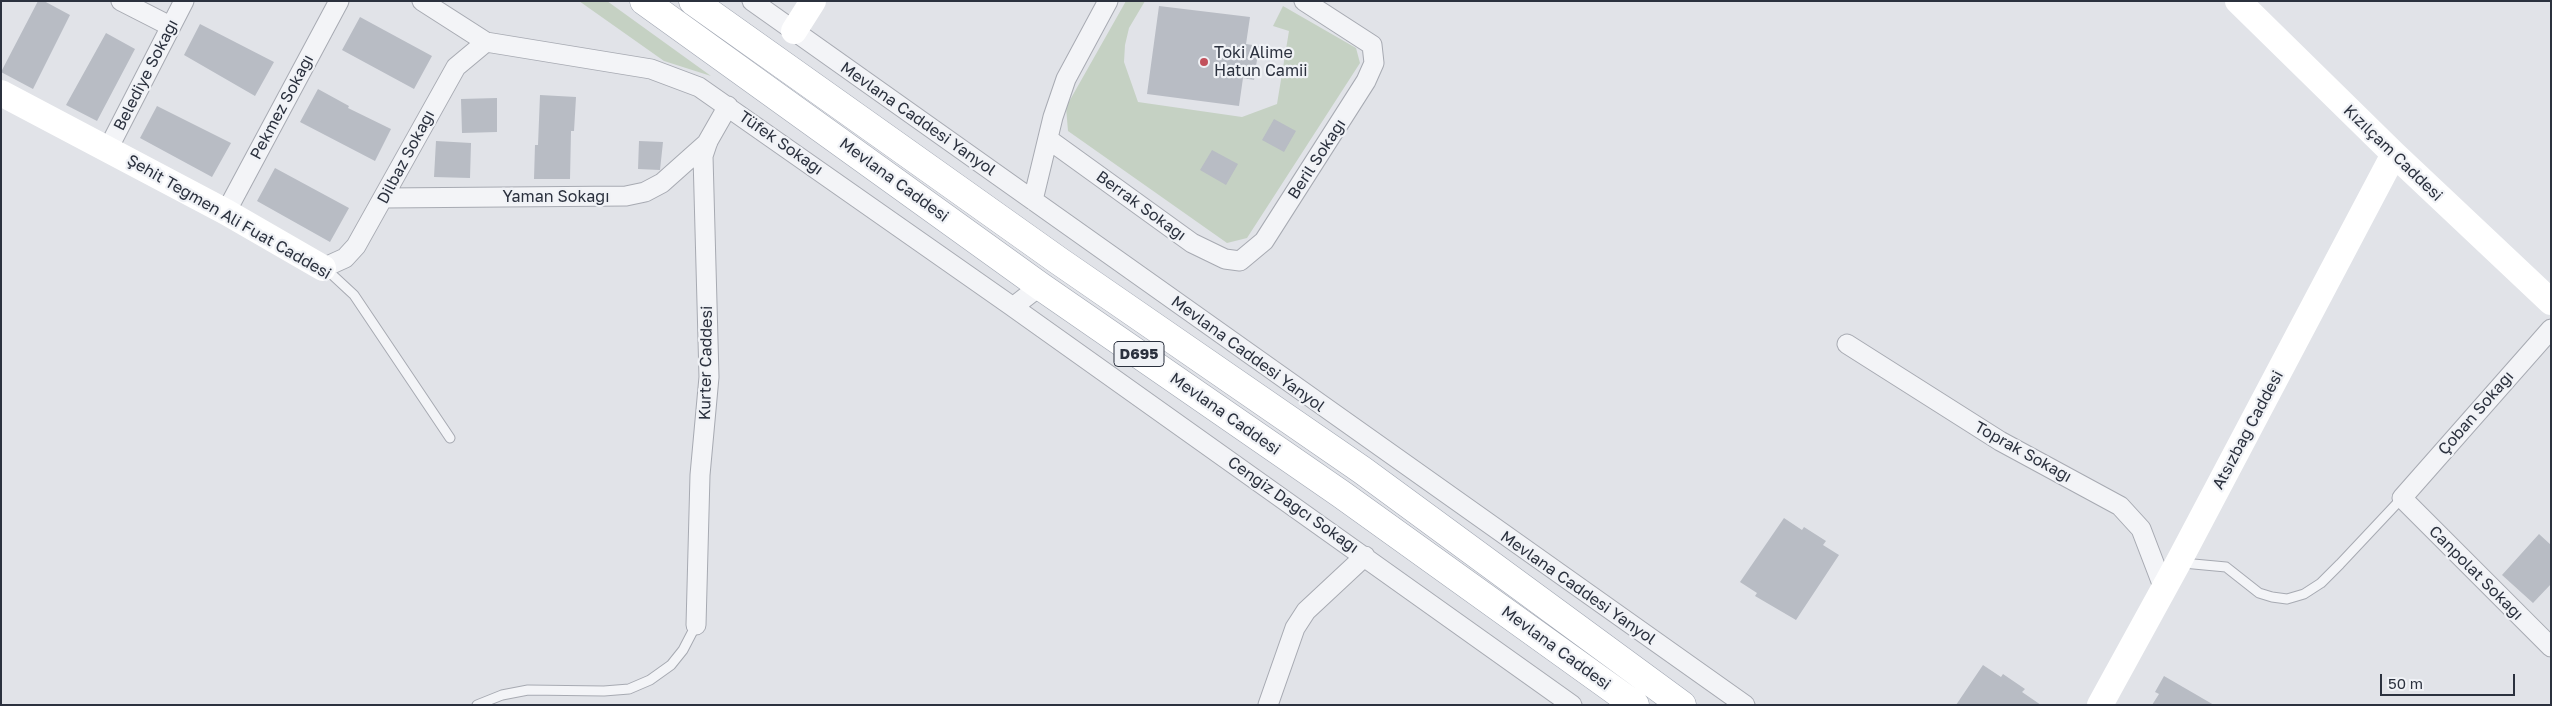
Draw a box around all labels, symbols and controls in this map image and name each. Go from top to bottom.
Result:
street label: Belediye Sokağı [110,16,182,134]
place label: Toki Alime Hatun Camii [1214,43,1308,81]
street label: Pekmez Sokağı [246,51,318,163]
marker: Toki Alime Hatun Camii [1198,56,1210,68]
street label: Mevlana Caddesi Yanyol [837,58,999,180]
street label: Kızılçam Caddesi [2339,101,2447,205]
street label: Dilbaz Sokağı [373,107,439,207]
street label: Tüfek Sokağı [735,107,827,179]
street label: Beril Sokağı [1284,115,1350,203]
street label: Mevlana Caddesi [836,134,952,226]
street label: Şehit Teğmen Ali Fuat Caddesi [123,150,335,284]
street label: Berrak Sokağı [1092,167,1190,245]
street label: Yaman Sokağı [503,187,609,207]
street label: Mevlana Caddesi Yanyol [1167,292,1329,416]
street label: Kurter Caddesi [695,306,717,420]
road number: D695 [1114,342,1164,366]
street label: Atsızbağ Caddesi [2209,367,2287,493]
street label: Çoban Sokağı [2434,367,2518,459]
street label: Mevlana Caddesi [1166,369,1284,459]
street label: Toprak Sokağı [1971,417,2075,487]
street label: Cengiz Dağcı Sokağı [1224,453,1362,557]
street label: Canpolat Sokağı [2425,522,2527,624]
street label: Mevlana Caddesi Yanyol [1497,527,1659,649]
street label: Mevlana Caddesi [1498,602,1614,694]
scale bar [2382,664,2517,696]
text: 50 m [2388,674,2423,692]

